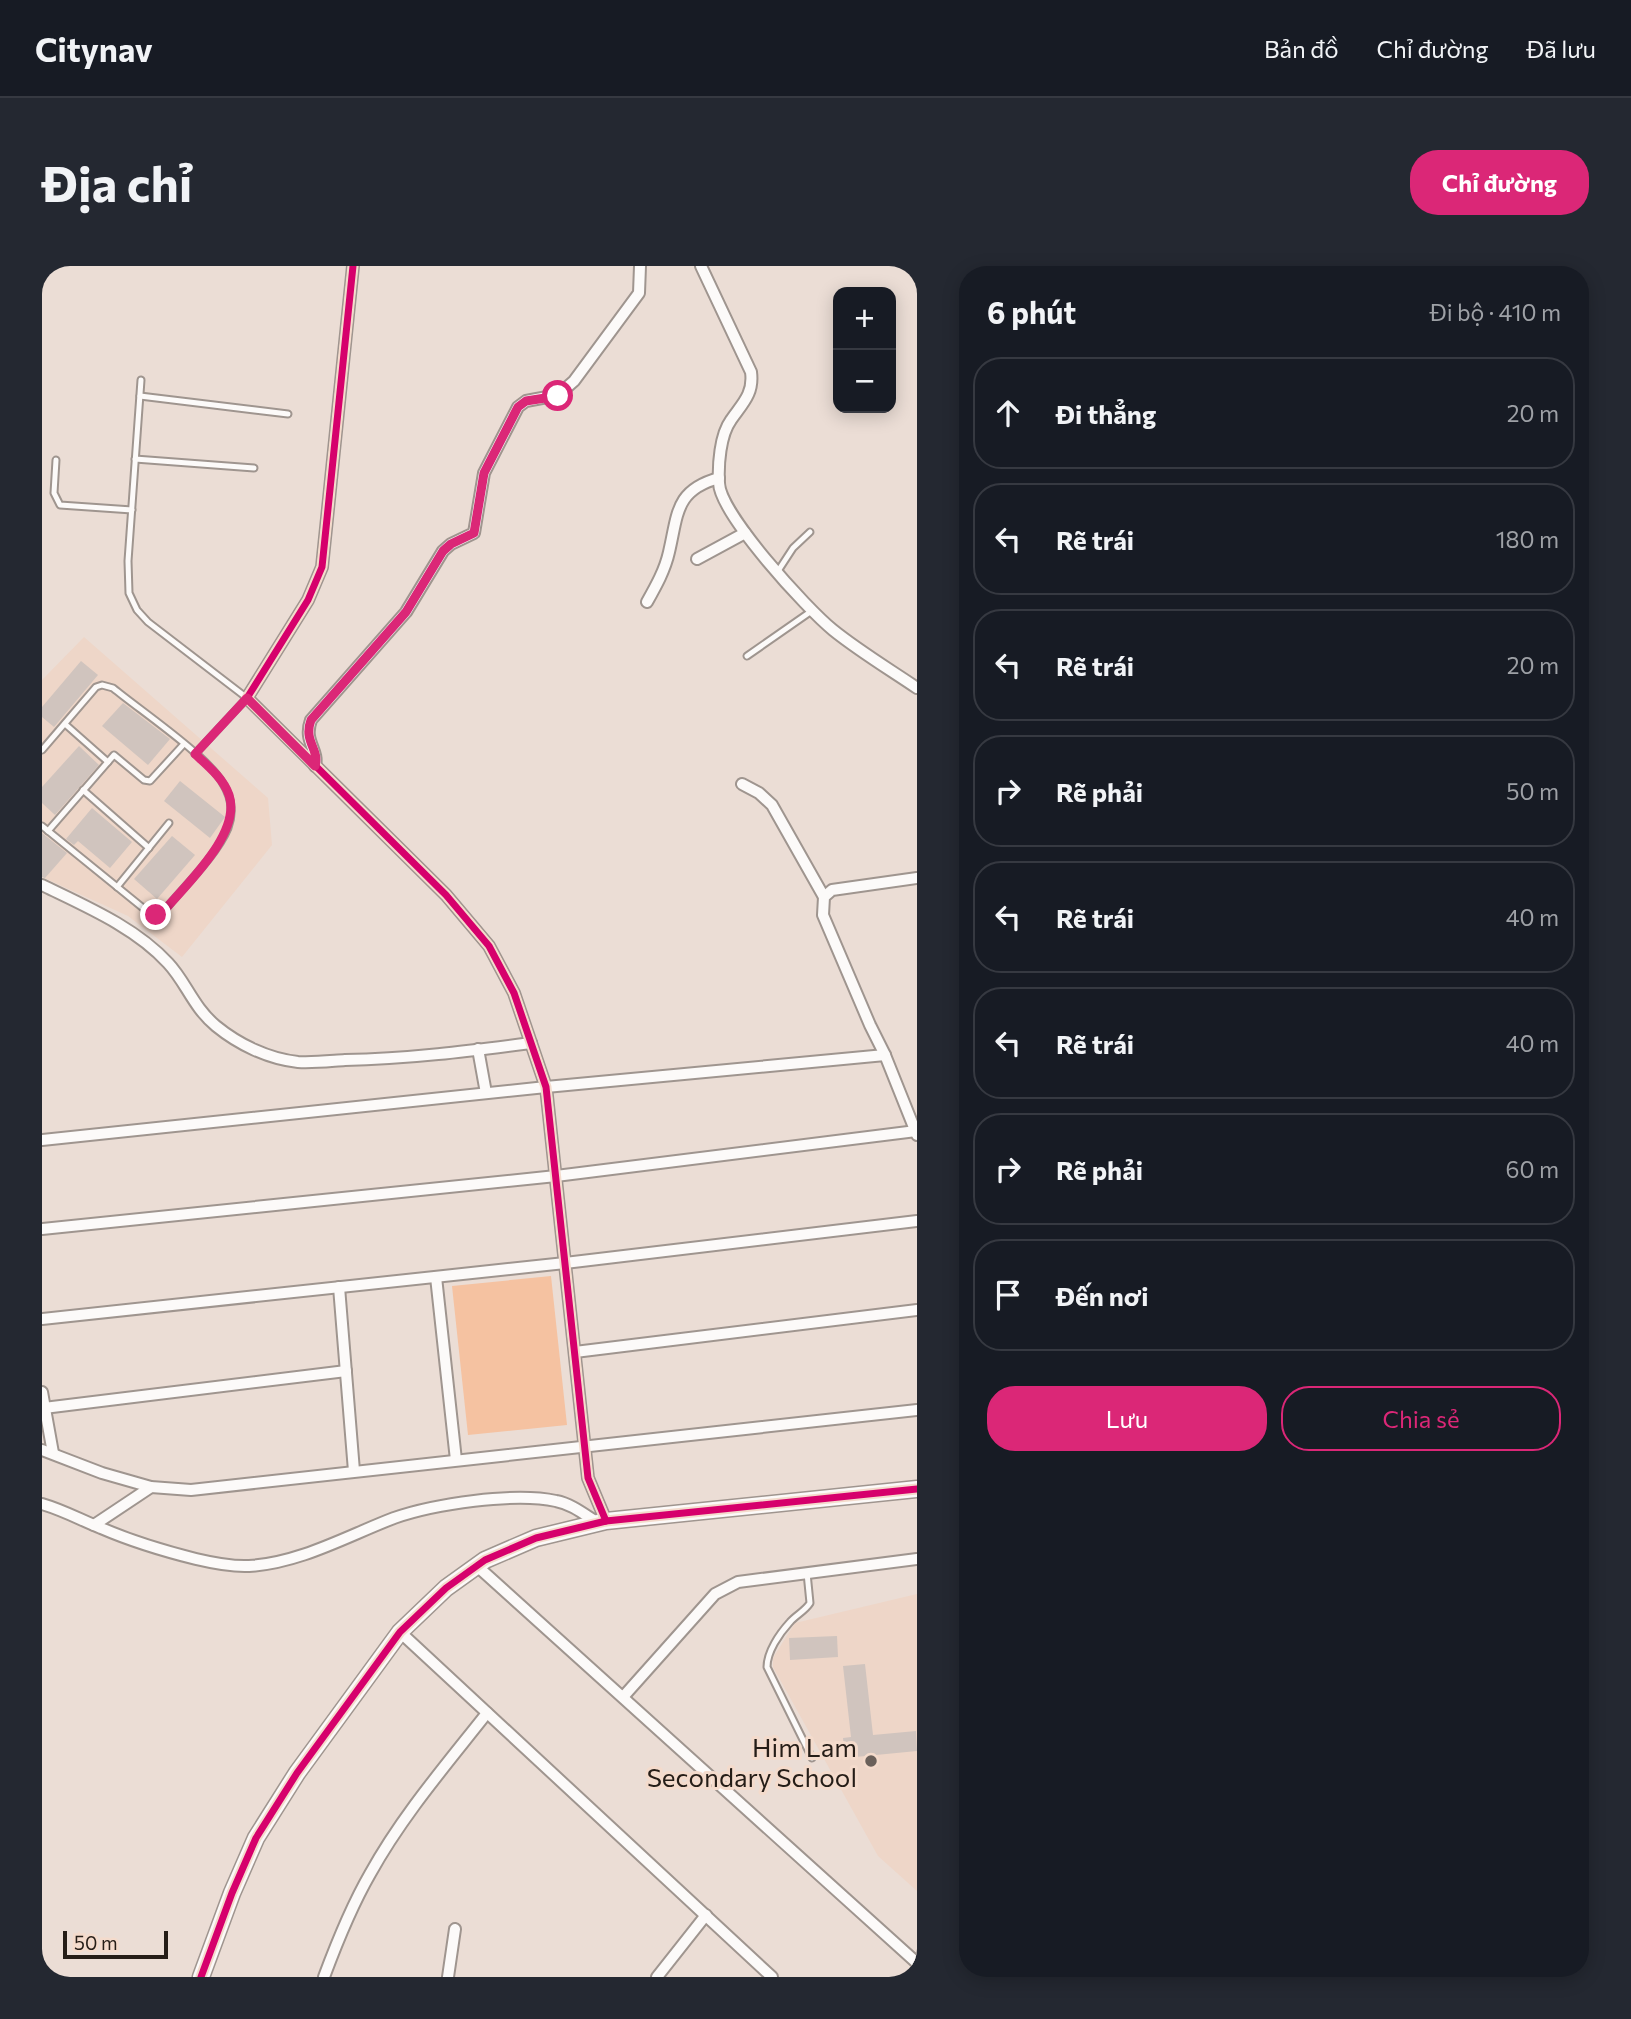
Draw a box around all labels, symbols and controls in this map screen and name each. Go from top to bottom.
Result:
text: Citynav [35,28,153,69]
text: Bản đồ [1264,34,1339,63]
text: Chỉ đường [1377,34,1488,63]
text: Đã lưu [1526,34,1596,63]
button: Chỉ đường [1410,150,1589,215]
text: Địa chỉ [42,152,193,212]
map controls [833,287,896,413]
button: + [833,287,896,350]
text: 6 phút [987,293,1076,330]
text: Đi bộ · 410 m [1430,298,1561,326]
button: − [833,350,896,413]
route start [542,380,573,411]
icon: ahead [989,394,1027,432]
text: Đi thẳng [1056,398,1156,429]
text: 20 m [1507,399,1559,427]
icon: left [989,520,1027,558]
text: Rẽ trái [1056,524,1134,555]
text: 180 m [1496,525,1559,553]
icon: left [989,646,1027,684]
text: Rẽ trái [1056,650,1134,681]
text: 20 m [1507,651,1559,679]
icon: right [989,772,1027,810]
text: Rẽ phải [1056,776,1143,807]
text: 50 m [1506,777,1559,805]
icon: left [989,898,1027,936]
route end [140,899,171,930]
text: Rẽ trái [1056,902,1134,933]
text: 40 m [1506,903,1559,931]
icon: left [989,1024,1027,1062]
text: Rẽ trái [1056,1028,1134,1059]
text: 40 m [1506,1029,1559,1057]
icon: right [989,1150,1027,1188]
text: Rẽ phải [1056,1154,1143,1185]
text: 60 m [1506,1155,1559,1183]
icon: arrive [989,1276,1027,1314]
text: Đến nơi [1056,1280,1149,1311]
button: Lưu [987,1386,1267,1451]
button: Chia sẻ [1281,1386,1561,1451]
place label: Him Lam Secondary School [647,1731,857,1792]
marker: Him Lam Secondary School [863,1753,879,1769]
scale bar [63,1928,168,1960]
text: 50 m [74,1931,118,1954]

